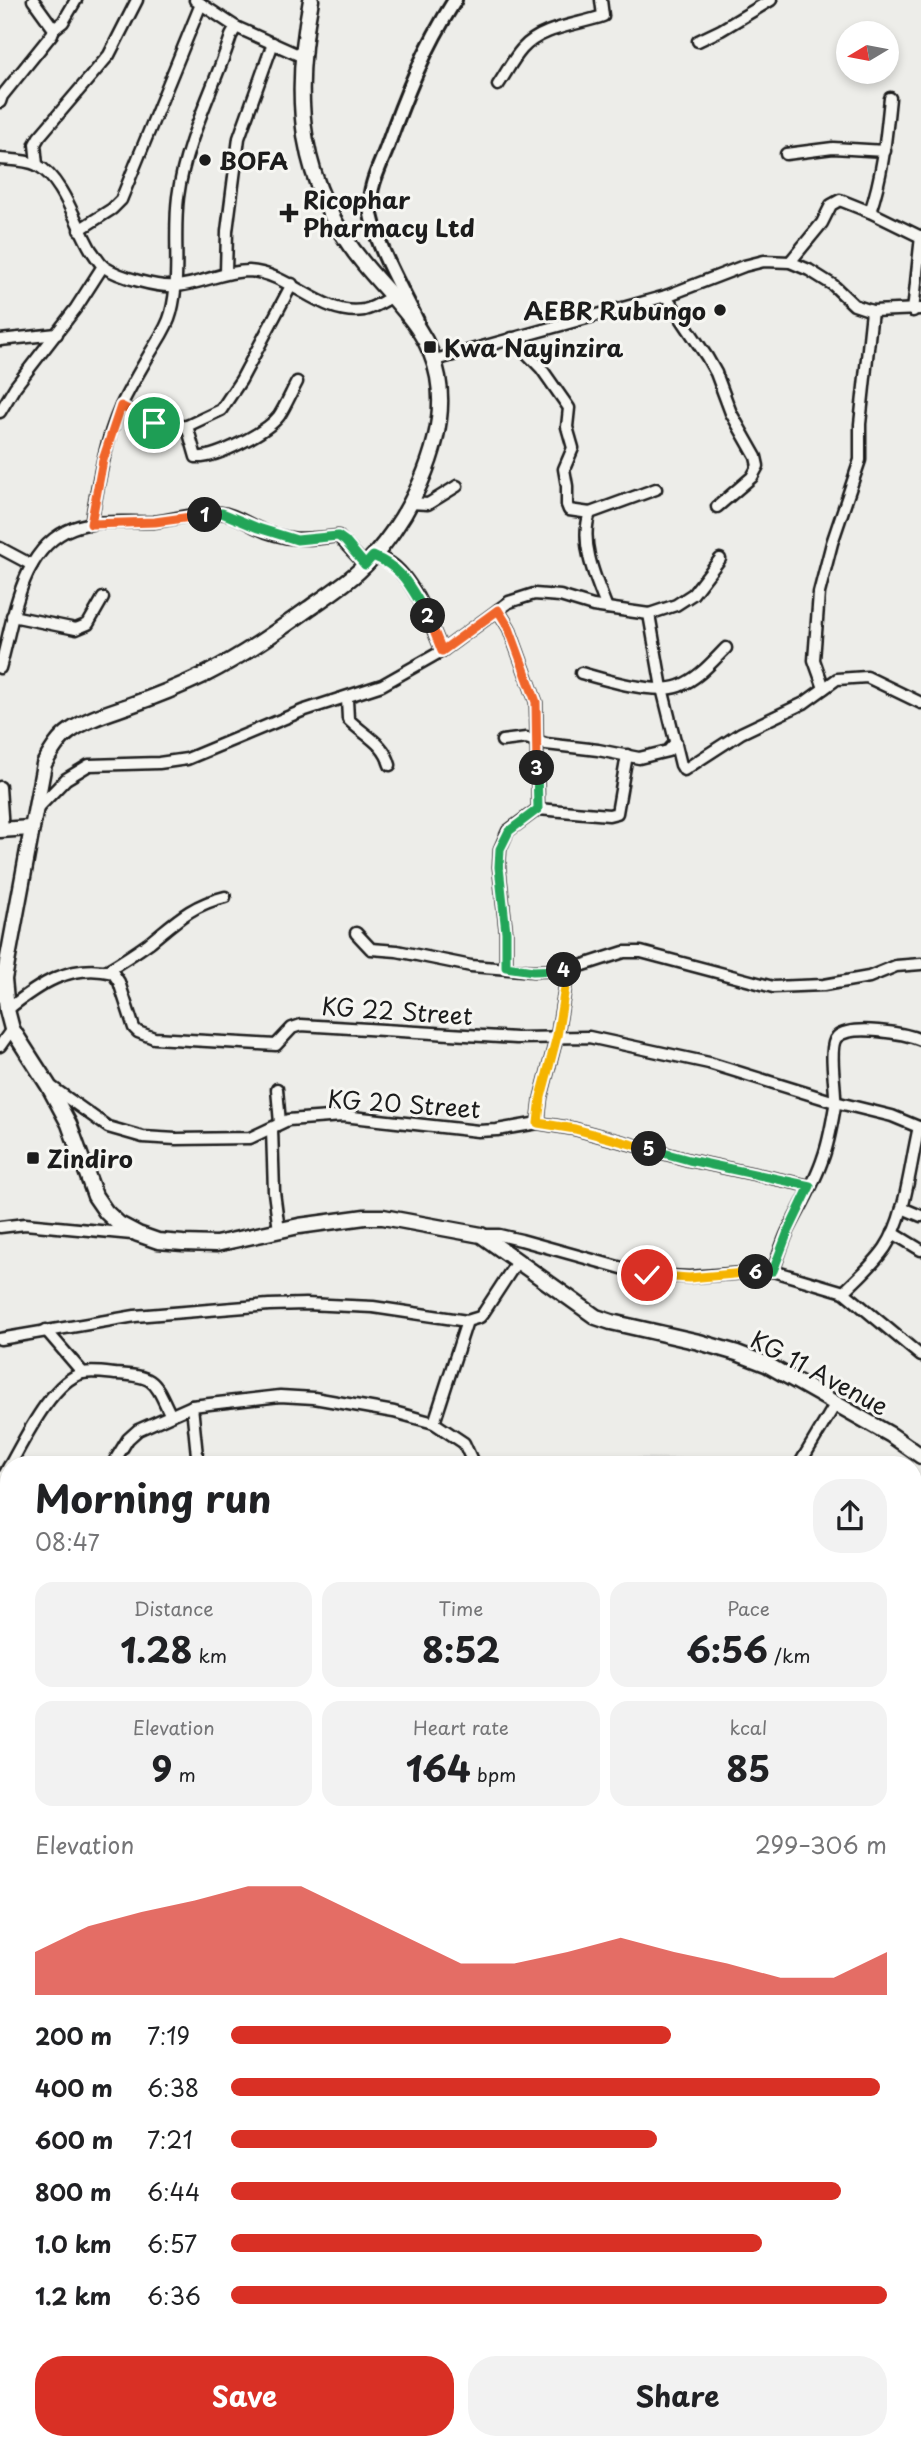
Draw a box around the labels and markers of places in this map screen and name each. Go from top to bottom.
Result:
place label: BOFA [219,142,289,178]
marker: BOFA [197,152,213,168]
place label: Ricophar Pharmacy Ltd [303,181,475,245]
marker: Ricophar Pharmacy Ltd [281,205,297,221]
place label: AEBR Rubungo [524,292,706,328]
marker: AEBR Rubungo [712,302,728,318]
place label: Kwa Nayinzira [444,329,624,365]
marker: Kwa Nayinzira [422,339,438,355]
pin [124,393,184,453]
pin: 1 [188,498,222,532]
pin: 2 [410,598,446,634]
pin: 3 [520,750,554,786]
pin: 4 [546,953,582,988]
pin: 5 [632,1132,666,1166]
place label: Zindiro [47,1140,133,1176]
marker: Zindiro [25,1150,41,1166]
pin [617,1245,677,1305]
pin: 6 [738,1254,774,1290]

